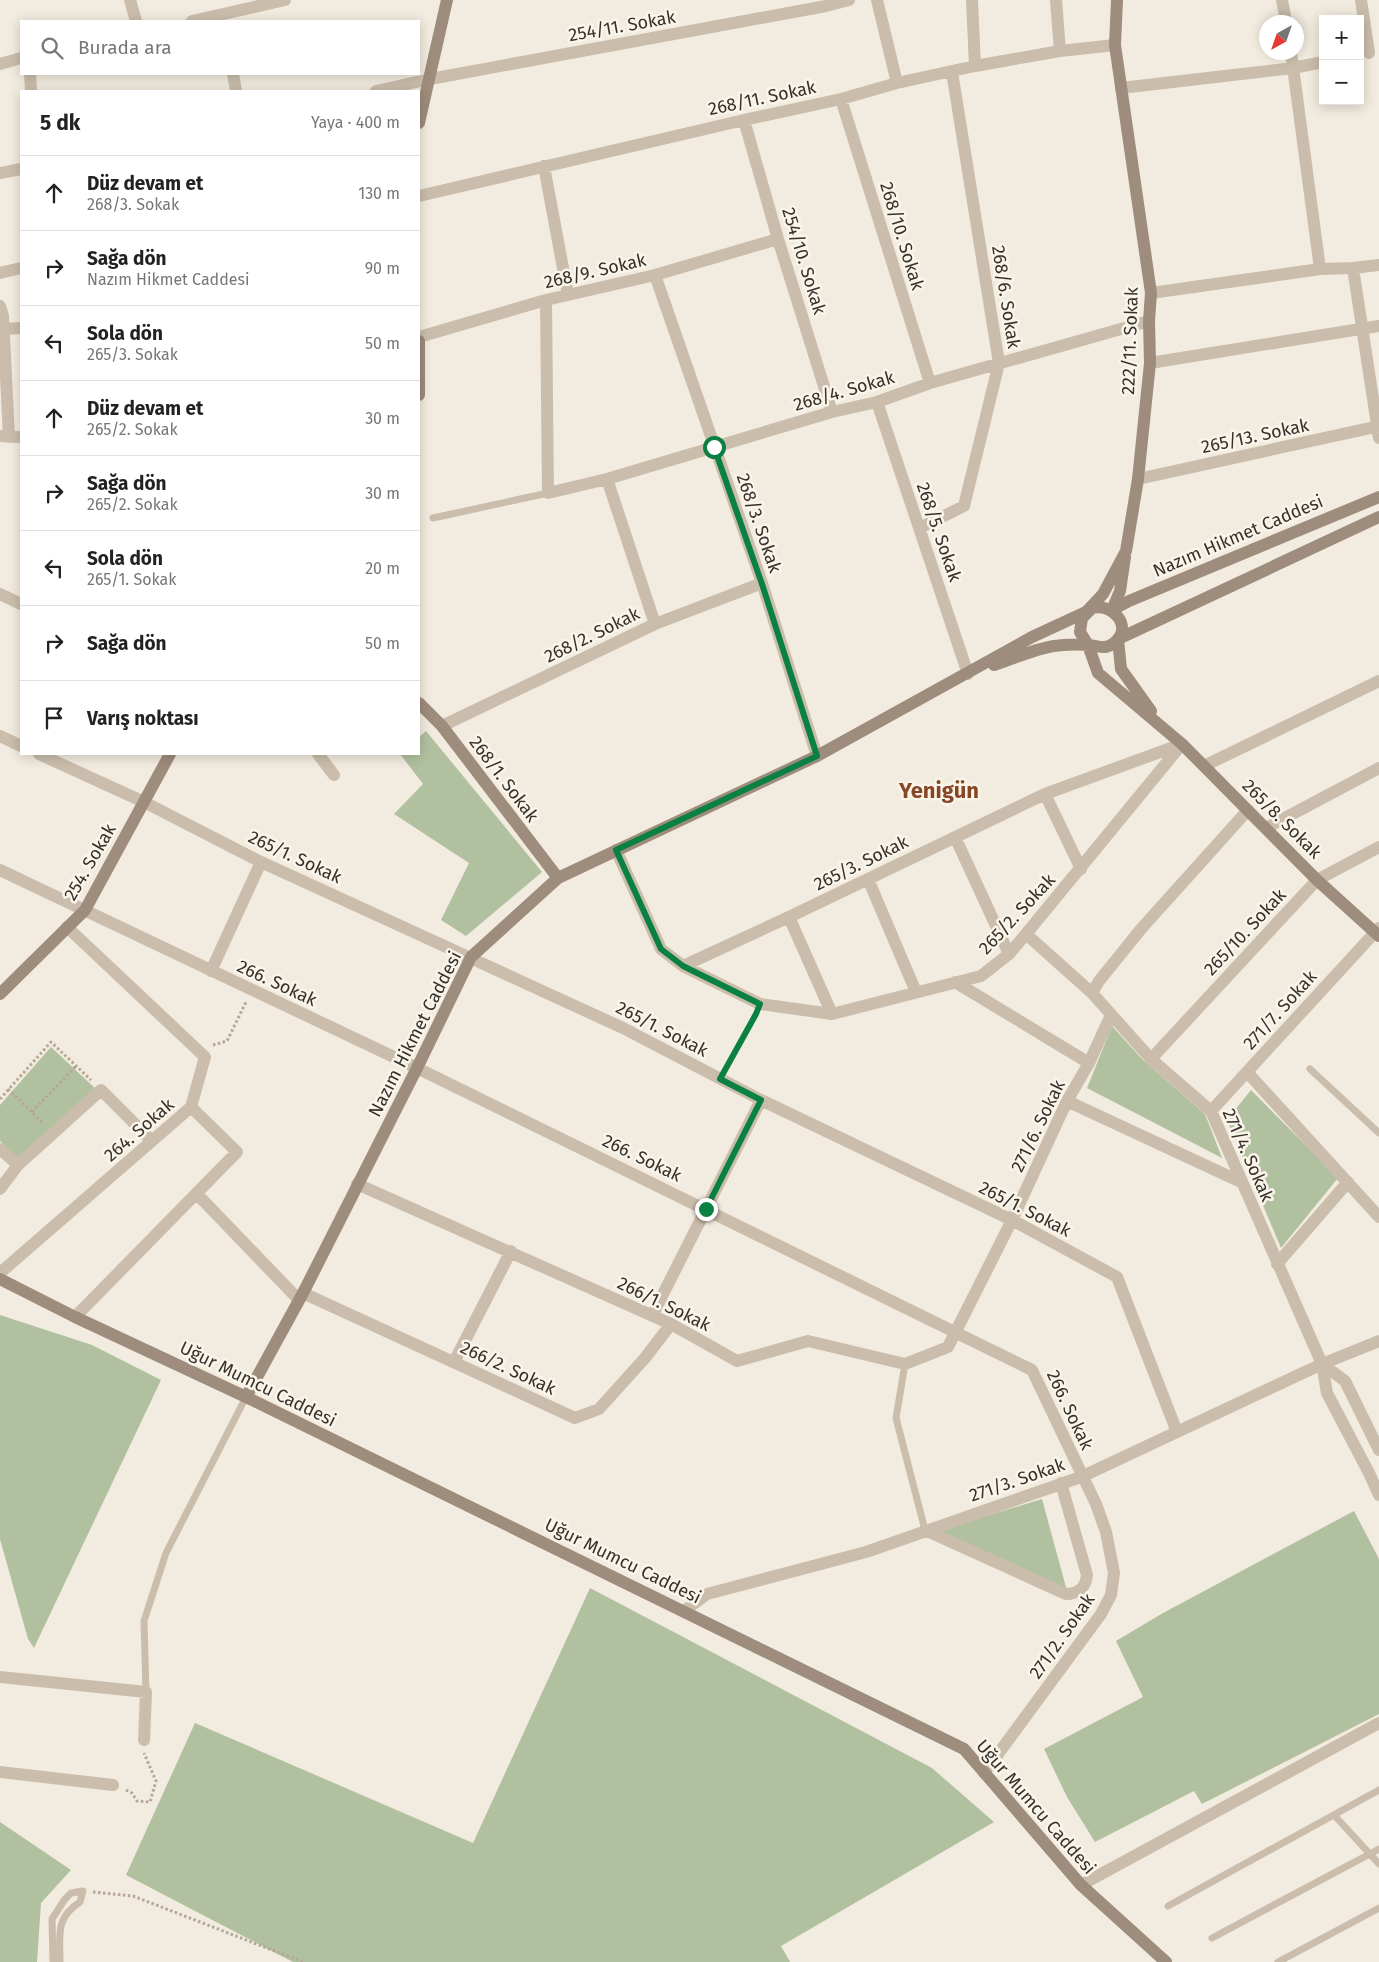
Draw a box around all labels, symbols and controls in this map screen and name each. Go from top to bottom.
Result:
street label: 254/11. Sokak [567,6,678,46]
north arrow [1259,15,1304,60]
map controls [1319,15,1364,105]
button: + [1319,15,1364,60]
search box [20,20,420,75]
icon: search [38,34,66,62]
text: Burada ara [78,36,172,59]
button: − [1319,60,1364,105]
street label: 268/11. Sokak [706,76,819,120]
text: 5 dk [40,110,80,136]
text: Yaya · 400 m [311,113,400,132]
text: Düz devam et [87,172,203,195]
icon: ahead [40,179,68,207]
street label: 268/10. Sokak [875,179,929,293]
text: 130 m [358,184,400,203]
text: 268/3. Sokak [87,195,179,214]
street label: 254/10. Sokak [777,205,831,318]
street label: 268/6. Sokak [987,244,1025,351]
text: Sağa dön [87,247,167,270]
street label: 268/9. Sokak [542,248,649,293]
icon: right [40,254,68,282]
text: 90 m [365,259,400,278]
text: Nazım Hikmet Caddesi [87,270,249,289]
street label: 222/11. Sokak [1117,286,1143,395]
text: Sola dön [87,322,163,345]
icon: left [40,329,68,357]
text: 50 m [365,334,400,353]
text: 265/3. Sokak [87,345,178,364]
street label: 268/4. Sokak [791,366,898,416]
text: Düz devam et [87,397,203,420]
icon: ahead [40,404,68,432]
text: 30 m [365,409,400,428]
street label: 265/13. Sokak [1199,414,1312,458]
text: 265/2. Sokak [87,420,178,439]
route start [703,436,726,459]
street label: 268/3. Sokak [732,470,787,576]
text: Sağa dön [87,472,167,495]
icon: right [40,479,68,507]
street label: 268/5. Sokak [912,479,967,585]
text: 30 m [365,484,400,503]
street label: Nazım Hikmet Caddesi [1150,490,1326,582]
text: 265/2. Sokak [87,495,178,514]
text: Sola dön [87,547,163,570]
icon: left [40,554,68,582]
text: 20 m [365,559,400,578]
text: 265/1. Sokak [87,570,176,589]
street label: 268/2. Sokak [541,602,644,668]
icon: right [40,629,68,657]
text: Sağa dön [87,632,167,655]
text: 50 m [365,634,400,653]
icon: arrive [40,704,68,732]
text: Varış noktası [87,707,199,730]
street label: 268/1. Sokak [465,732,544,827]
street label: 265/8. Sokak [1238,775,1327,864]
district label: Yenigün [898,777,979,804]
street label: 254. Sokak [59,819,121,904]
street label: 265/1. Sokak [245,826,346,889]
street label: 265/3. Sokak [810,830,912,895]
street label: 265/2. Sokak [974,869,1060,959]
street label: 265/10. Sokak [1199,883,1291,980]
street label: Nazım Hikmet Caddesi [364,948,466,1120]
street label: 266. Sokak [234,955,321,1011]
street label: 271/7. Sokak [1239,965,1322,1054]
street label: 265/1. Sokak [612,996,712,1062]
street label: 271/6. Sokak [1006,1076,1070,1176]
street label: 264. Sokak [100,1093,179,1166]
street label: 271/4. Sokak [1218,1105,1279,1206]
street label: 266. Sokak [599,1129,686,1187]
street label: 265/1. Sokak [975,1176,1075,1242]
route end [695,1198,718,1221]
street label: 266/1. Sokak [614,1272,715,1336]
street label: 266/2. Sokak [457,1336,560,1400]
street label: Uğur Mumcu Caddesi [176,1337,340,1431]
street label: 266. Sokak [1042,1367,1098,1454]
street label: 271/3. Sokak [966,1453,1068,1507]
street label: Uğur Mumcu Caddesi [541,1514,705,1608]
street label: 271/2. Sokak [1025,1588,1100,1683]
street label: Uğur Mumcu Caddesi [971,1735,1101,1879]

